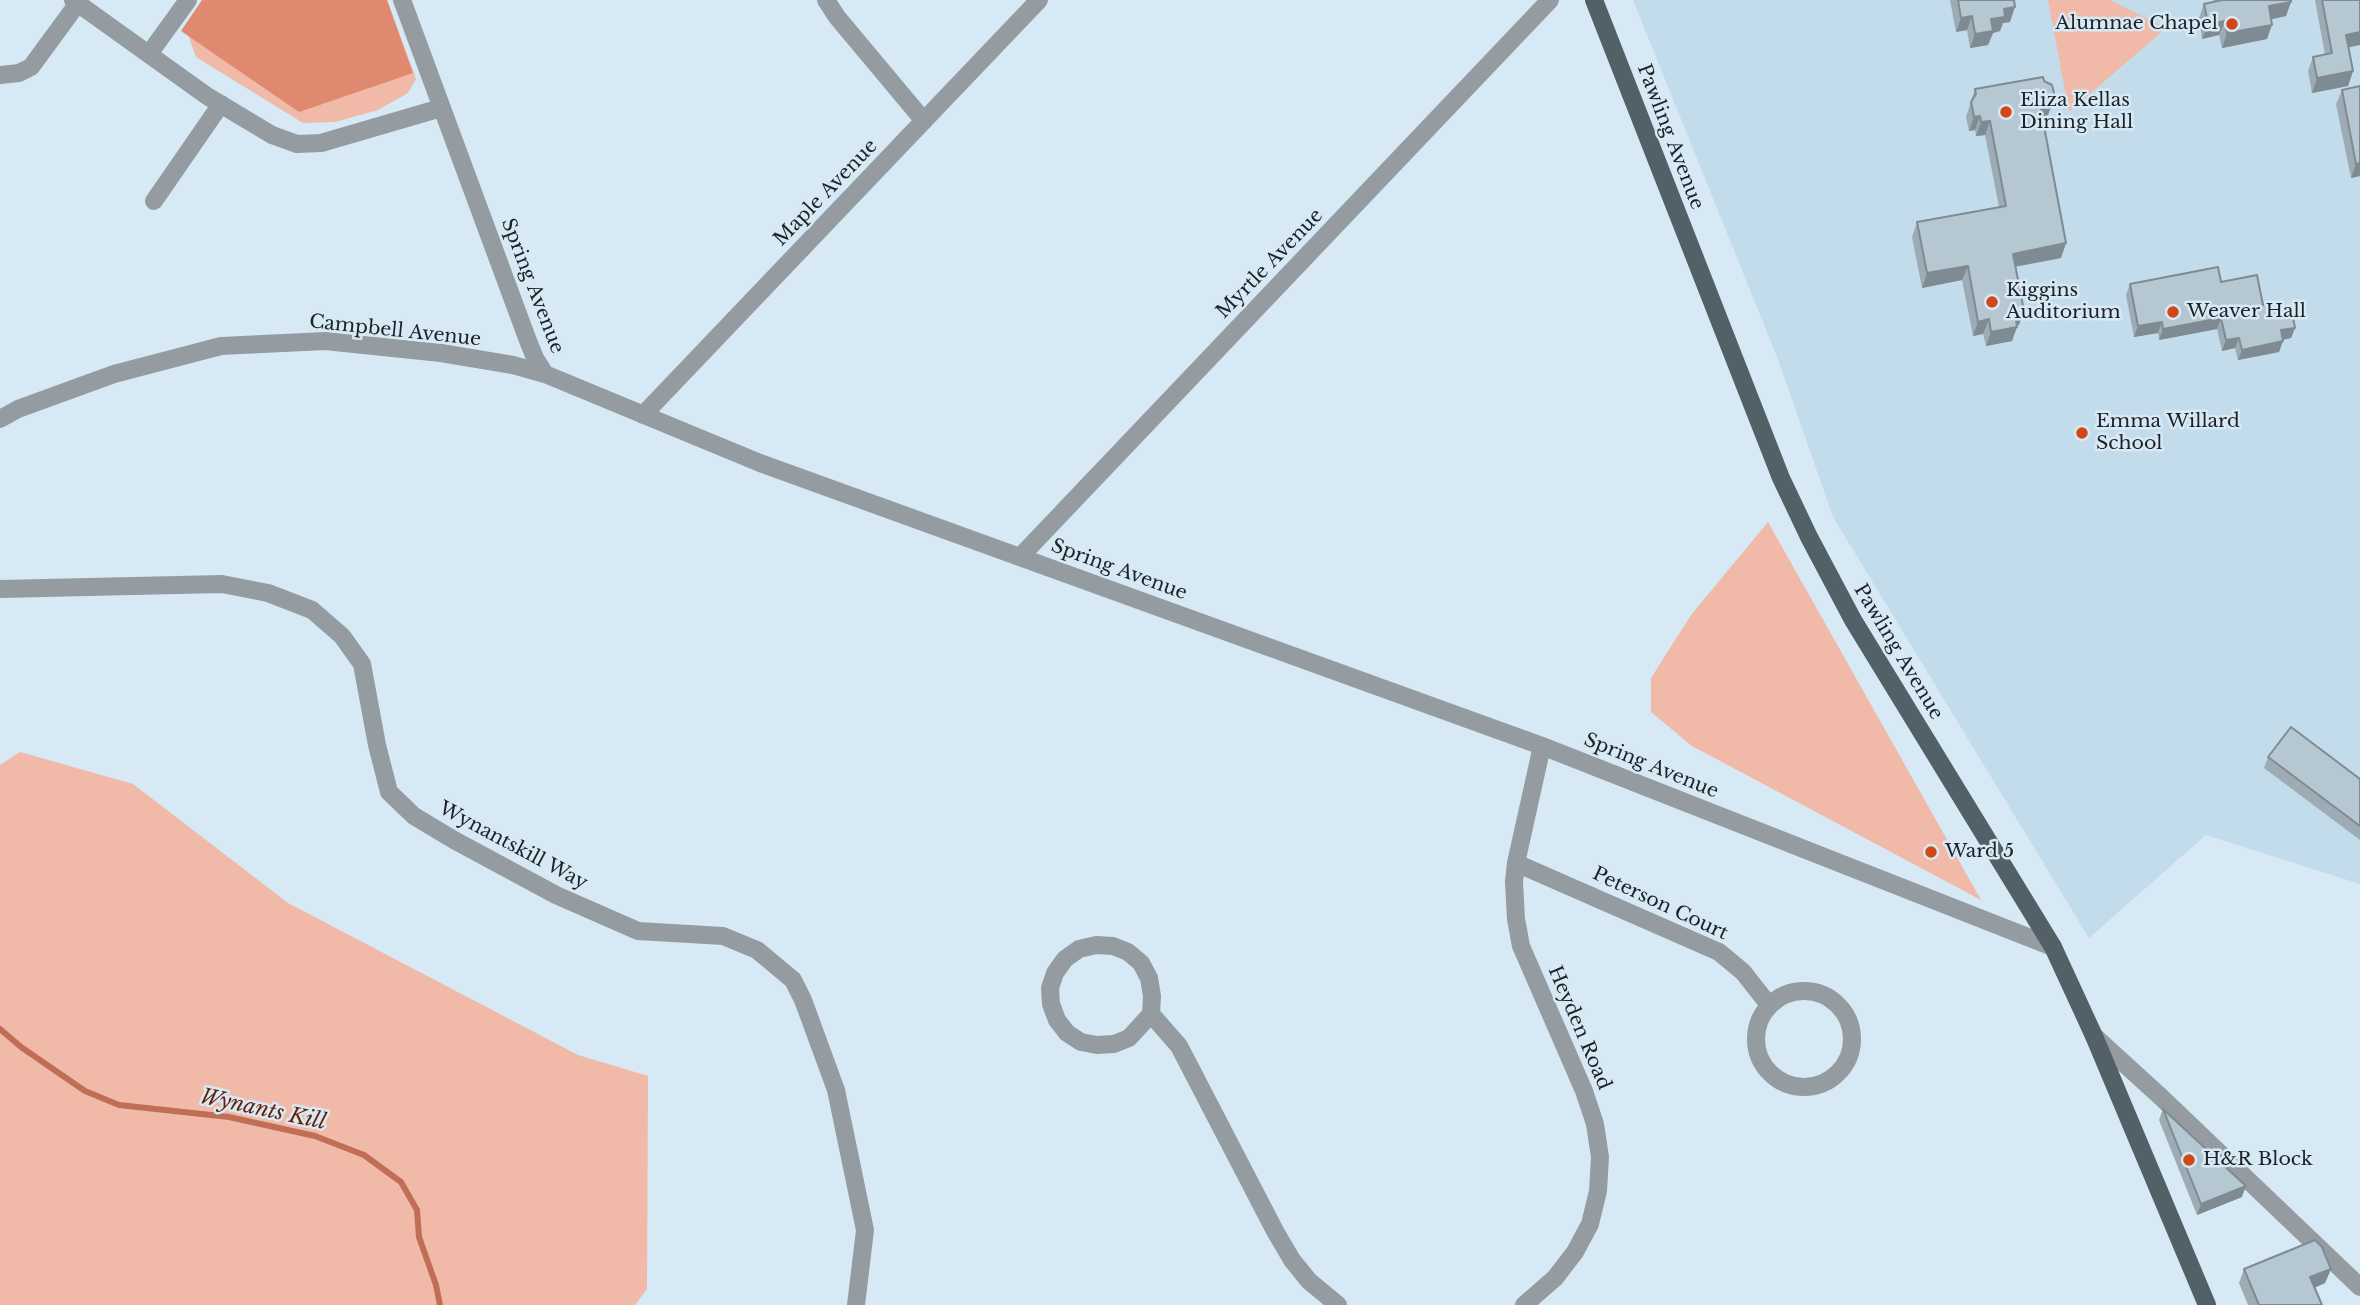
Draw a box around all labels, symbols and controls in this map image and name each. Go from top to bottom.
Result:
place label: Alumnae Chapel [2055,13,2218,35]
marker: Alumnae Chapel [2224,16,2240,32]
street label: Pawling Avenue [1632,61,1708,213]
place label: Eliza Kellas Dining Hall [2020,90,2133,134]
marker: Eliza Kellas Dining Hall [1998,104,2014,120]
street label: Maple Avenue [770,135,882,251]
street label: Myrtle Avenue [1212,205,1328,323]
street label: Spring Avenue [496,215,568,357]
place label: Kiggins Auditorium [2006,280,2121,324]
marker: Kiggins Auditorium [1984,294,2000,310]
place label: Weaver Hall [2187,301,2306,323]
marker: Weaver Hall [2165,304,2181,320]
street label: Campbell Avenue [308,311,482,351]
place label: Emma Willard School [2096,411,2240,455]
marker: Emma Willard School [2074,425,2090,441]
street label: Spring Avenue [1048,535,1190,605]
street label: Pawling Avenue [1849,580,1947,724]
street label: Spring Avenue [1580,729,1722,803]
street label: Wynantskill Way [435,797,591,895]
place label: Ward 5 [1945,841,2014,863]
marker: Ward 5 [1923,844,1939,860]
street label: Peterson Court [1589,863,1731,945]
street label: Heyden Road [1543,963,1615,1093]
water label: Wynants Kill [198,1084,328,1136]
place label: H&R Block [2203,1149,2313,1171]
marker: H&R Block [2181,1152,2197,1168]

